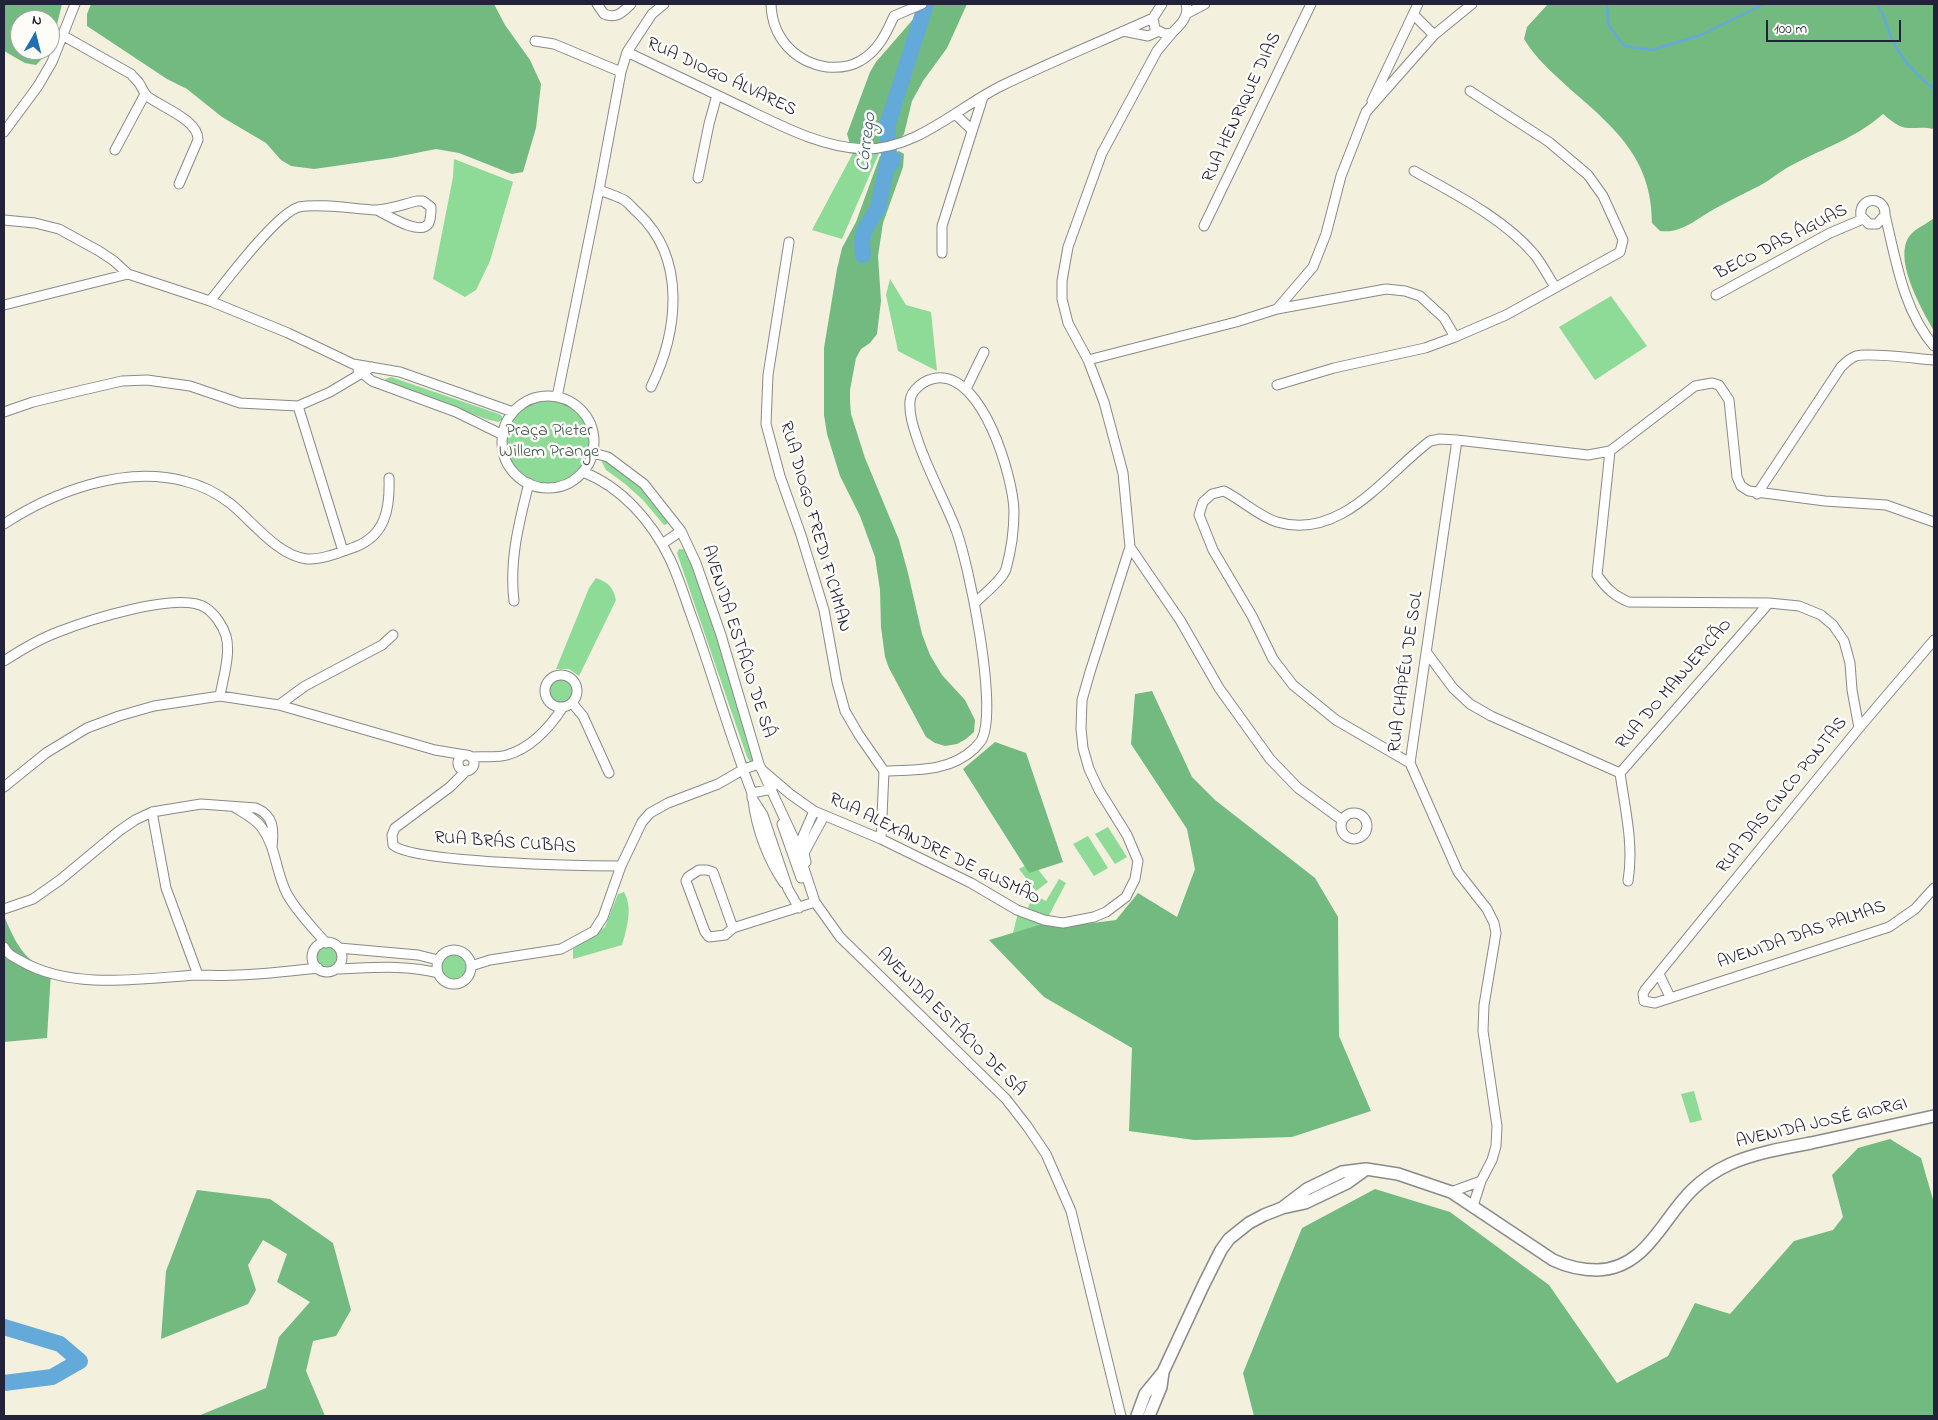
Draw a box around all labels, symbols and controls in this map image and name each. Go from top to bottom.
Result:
north arrow [10,10,60,60]
text: N [31,10,43,32]
scale bar [1768,10,1903,42]
text: 100 m [1774,18,1807,40]
street label: RUA HENRIQUE DIAS [1199,30,1287,186]
street label: RUA DIOGO ÁLVARES [643,34,799,122]
water label: Córrego [853,111,883,173]
street label: BECO DAS ÁGUAS [1712,200,1852,286]
street label: RUA DIOGO FREDI FICHMAN [774,419,854,635]
park label: Praça Pieter Willem Prange [499,421,599,464]
street label: AVENIDA ESTÁCIO DE SÁ [696,543,778,741]
street label: RUA CHAPÉU DE SOL [1385,590,1429,754]
street label: RUA DO MANJERICÃO [1612,615,1738,755]
street label: RUA DAS CINCO PONTAS [1713,713,1853,879]
street label: RUA ALEXANDRE DE GUSMÃO [825,789,1043,911]
street label: RUA BRÁS CUBAS [433,828,577,860]
street label: AVENIDA DAS PALMAS [1715,897,1889,975]
street label: AVENIDA ESTÁCIO DE SÁ [871,944,1029,1102]
street label: AVENIDA JOSÉ GIORGI [1734,1094,1910,1154]

